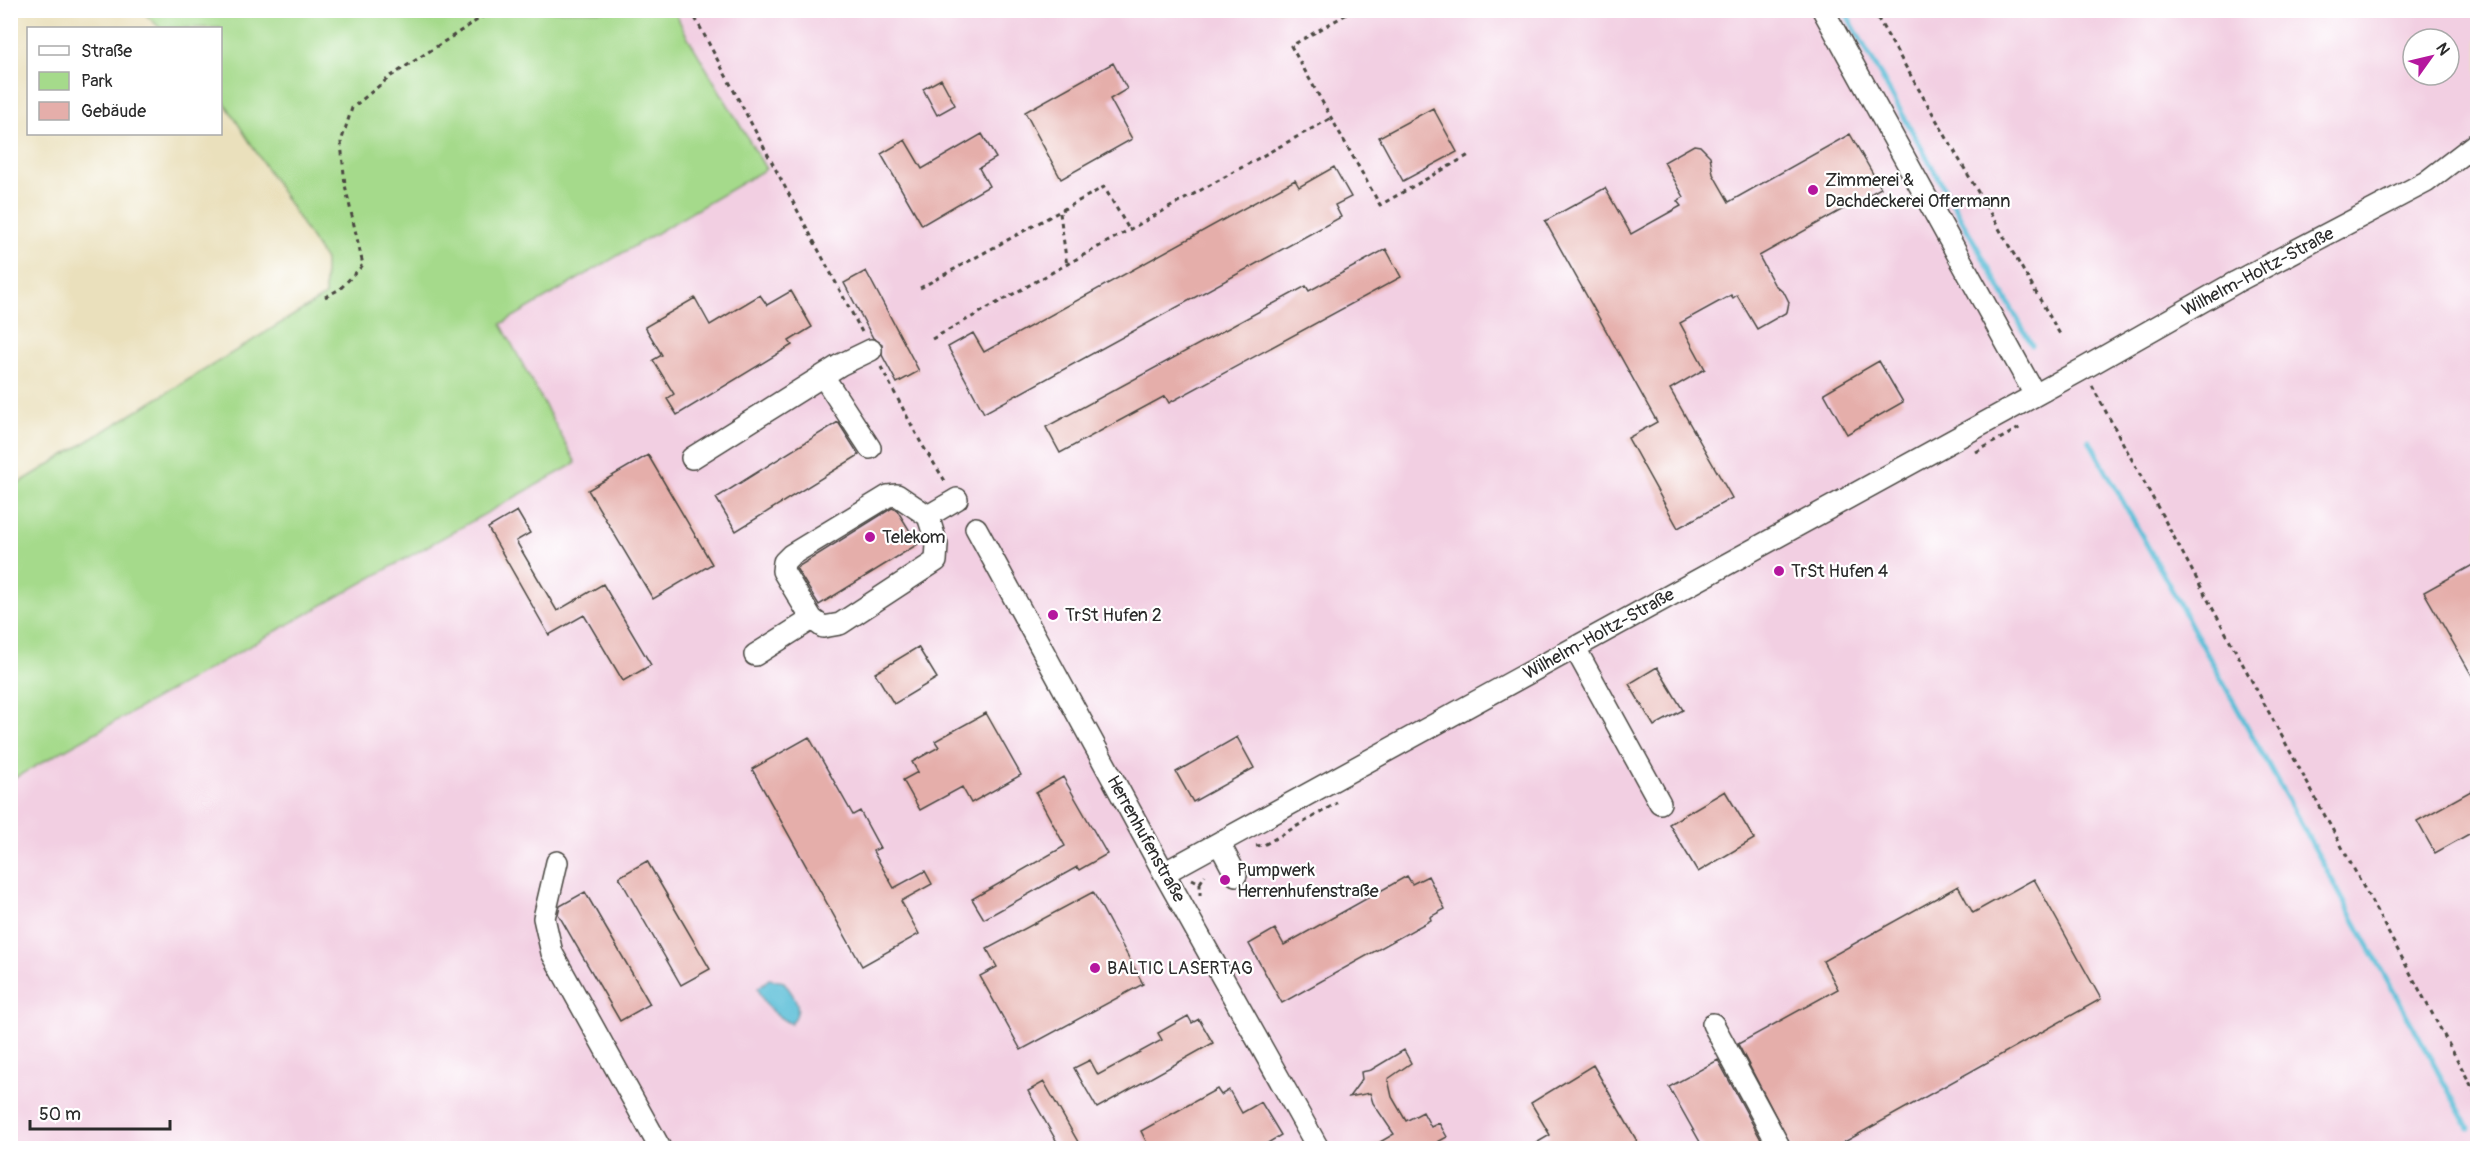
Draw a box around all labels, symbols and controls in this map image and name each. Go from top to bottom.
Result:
legend [27,27,222,135]
north arrow [2401,27,2461,87]
text: N [2431,39,2454,59]
text: Straße [81,40,132,63]
text: Park [81,70,113,93]
text: Gebäude [81,100,146,123]
place label: Zimmerei & Dachdeckerei Offermann [1825,169,2010,213]
marker: Zimmerei & Dachdeckerei Offermann [1806,183,1820,197]
street label: Wilhelm-Holtz-Straße [2178,222,2338,322]
place label: Telekom [882,526,946,549]
marker: Telekom [863,530,877,544]
place label: TrSt Hufen 4 [1791,560,1889,583]
marker: TrSt Hufen 4 [1772,564,1786,578]
street label: Wilhelm-Holtz-Straße [1520,583,1679,685]
place label: TrSt Hufen 2 [1065,604,1162,627]
marker: TrSt Hufen 2 [1046,608,1060,622]
street label: Herrenhufenstraße [1102,772,1190,907]
place label: Pumpwerk Herrenhufenstraße [1237,859,1379,903]
marker: Pumpwerk Herrenhufenstraße [1218,873,1232,887]
place label: BALTIC LASERTAG [1107,957,1253,980]
marker: BALTIC LASERTAG [1088,961,1102,975]
scale bar [30,1093,170,1131]
text: 50 m [39,1103,81,1126]

